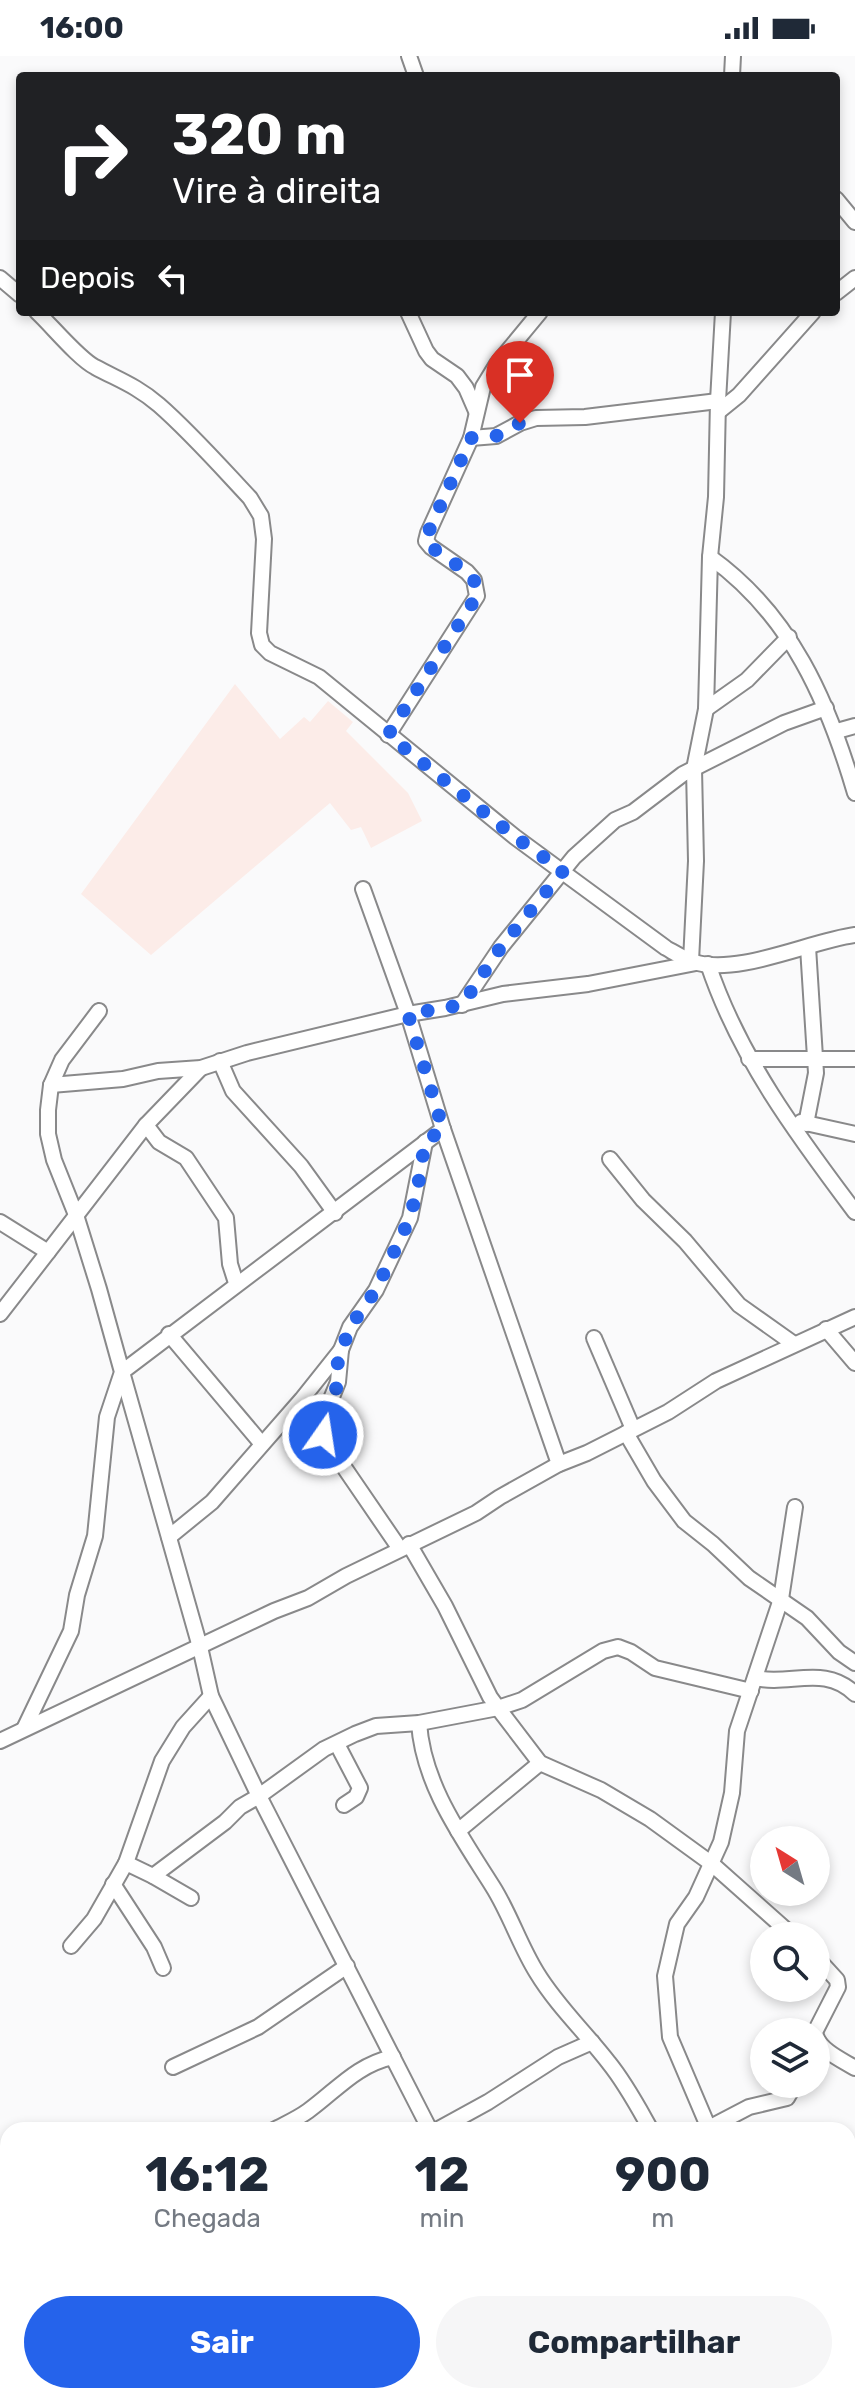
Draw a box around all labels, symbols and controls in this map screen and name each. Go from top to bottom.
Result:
text: 16:00 [40,10,124,46]
text: 320 m [172,102,347,168]
icon: right [40,104,144,208]
text: Vire à direita [172,169,381,212]
icon: left [151,256,195,300]
text: Depois [40,260,135,296]
pin [486,341,554,423]
icon: arrive [498,353,542,397]
position arrow [281,1393,365,1477]
north arrow [750,1826,830,1906]
map controls [750,1826,830,2098]
button: search [750,1922,830,2002]
button: layers [750,2018,830,2098]
text: 16:12 [145,2146,269,2203]
text: 12 [415,2146,470,2203]
text: 900 [615,2146,711,2203]
text: Chegada [154,2203,261,2234]
text: min [419,2203,465,2234]
text: m [651,2203,674,2234]
button: Sair [24,2296,420,2388]
button: Compartilhar [436,2296,832,2388]

